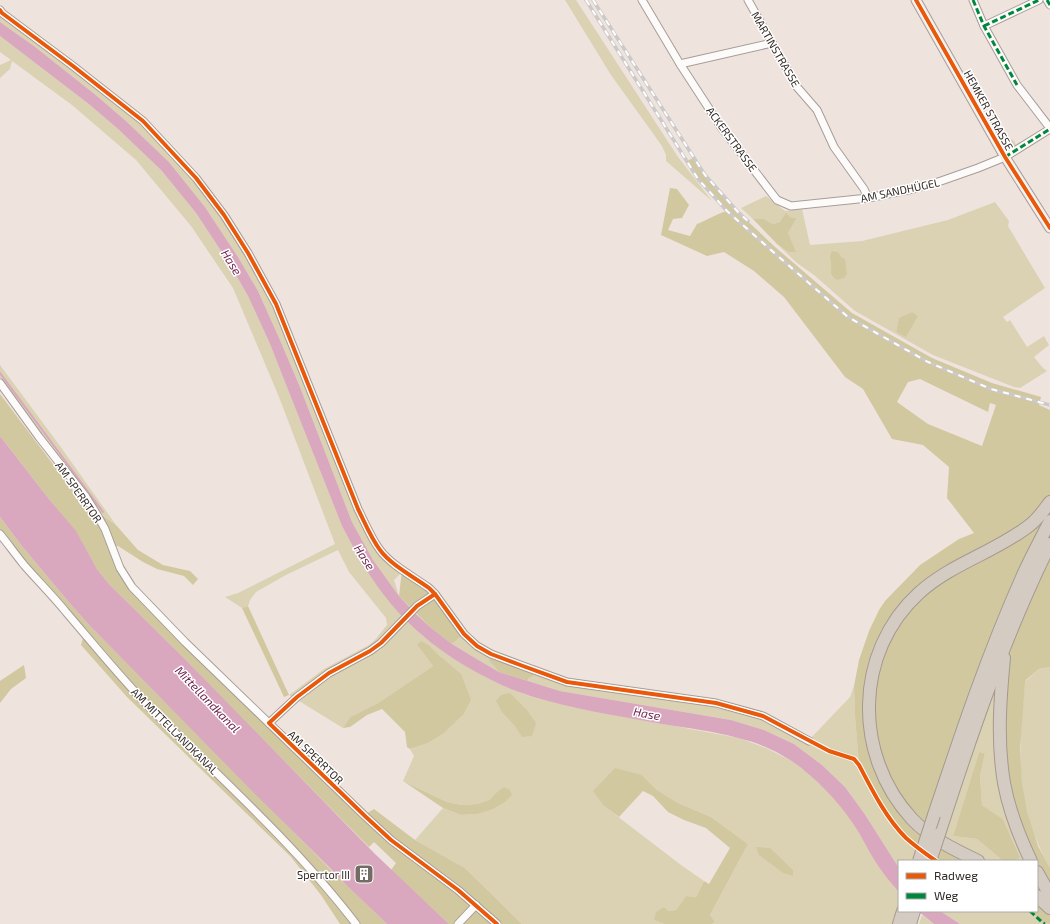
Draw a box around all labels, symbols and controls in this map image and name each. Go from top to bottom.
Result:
street label: MARTINSTRASSE [749,9,803,89]
street label: HEMKER STRASSE [962,68,1016,152]
street label: ACKERSTRASSE [704,104,760,174]
street label: AM SANDHÜGEL [859,174,941,205]
water label: Hase [219,247,245,278]
street label: AM SPERRTOR [53,459,105,525]
water label: Hase [352,542,379,573]
water label: Mittellandkanal [173,663,243,735]
street label: AM MITTELLANDKANAL [129,685,221,777]
water label: Hase [632,704,662,722]
street label: AM SPERRTOR [286,727,346,787]
legend [898,860,1038,912]
building icon: Sperrtor III [353,863,375,885]
place label: Sperrtor III [297,868,350,881]
text: Radweg [934,868,978,882]
text: Weg [934,888,959,902]

